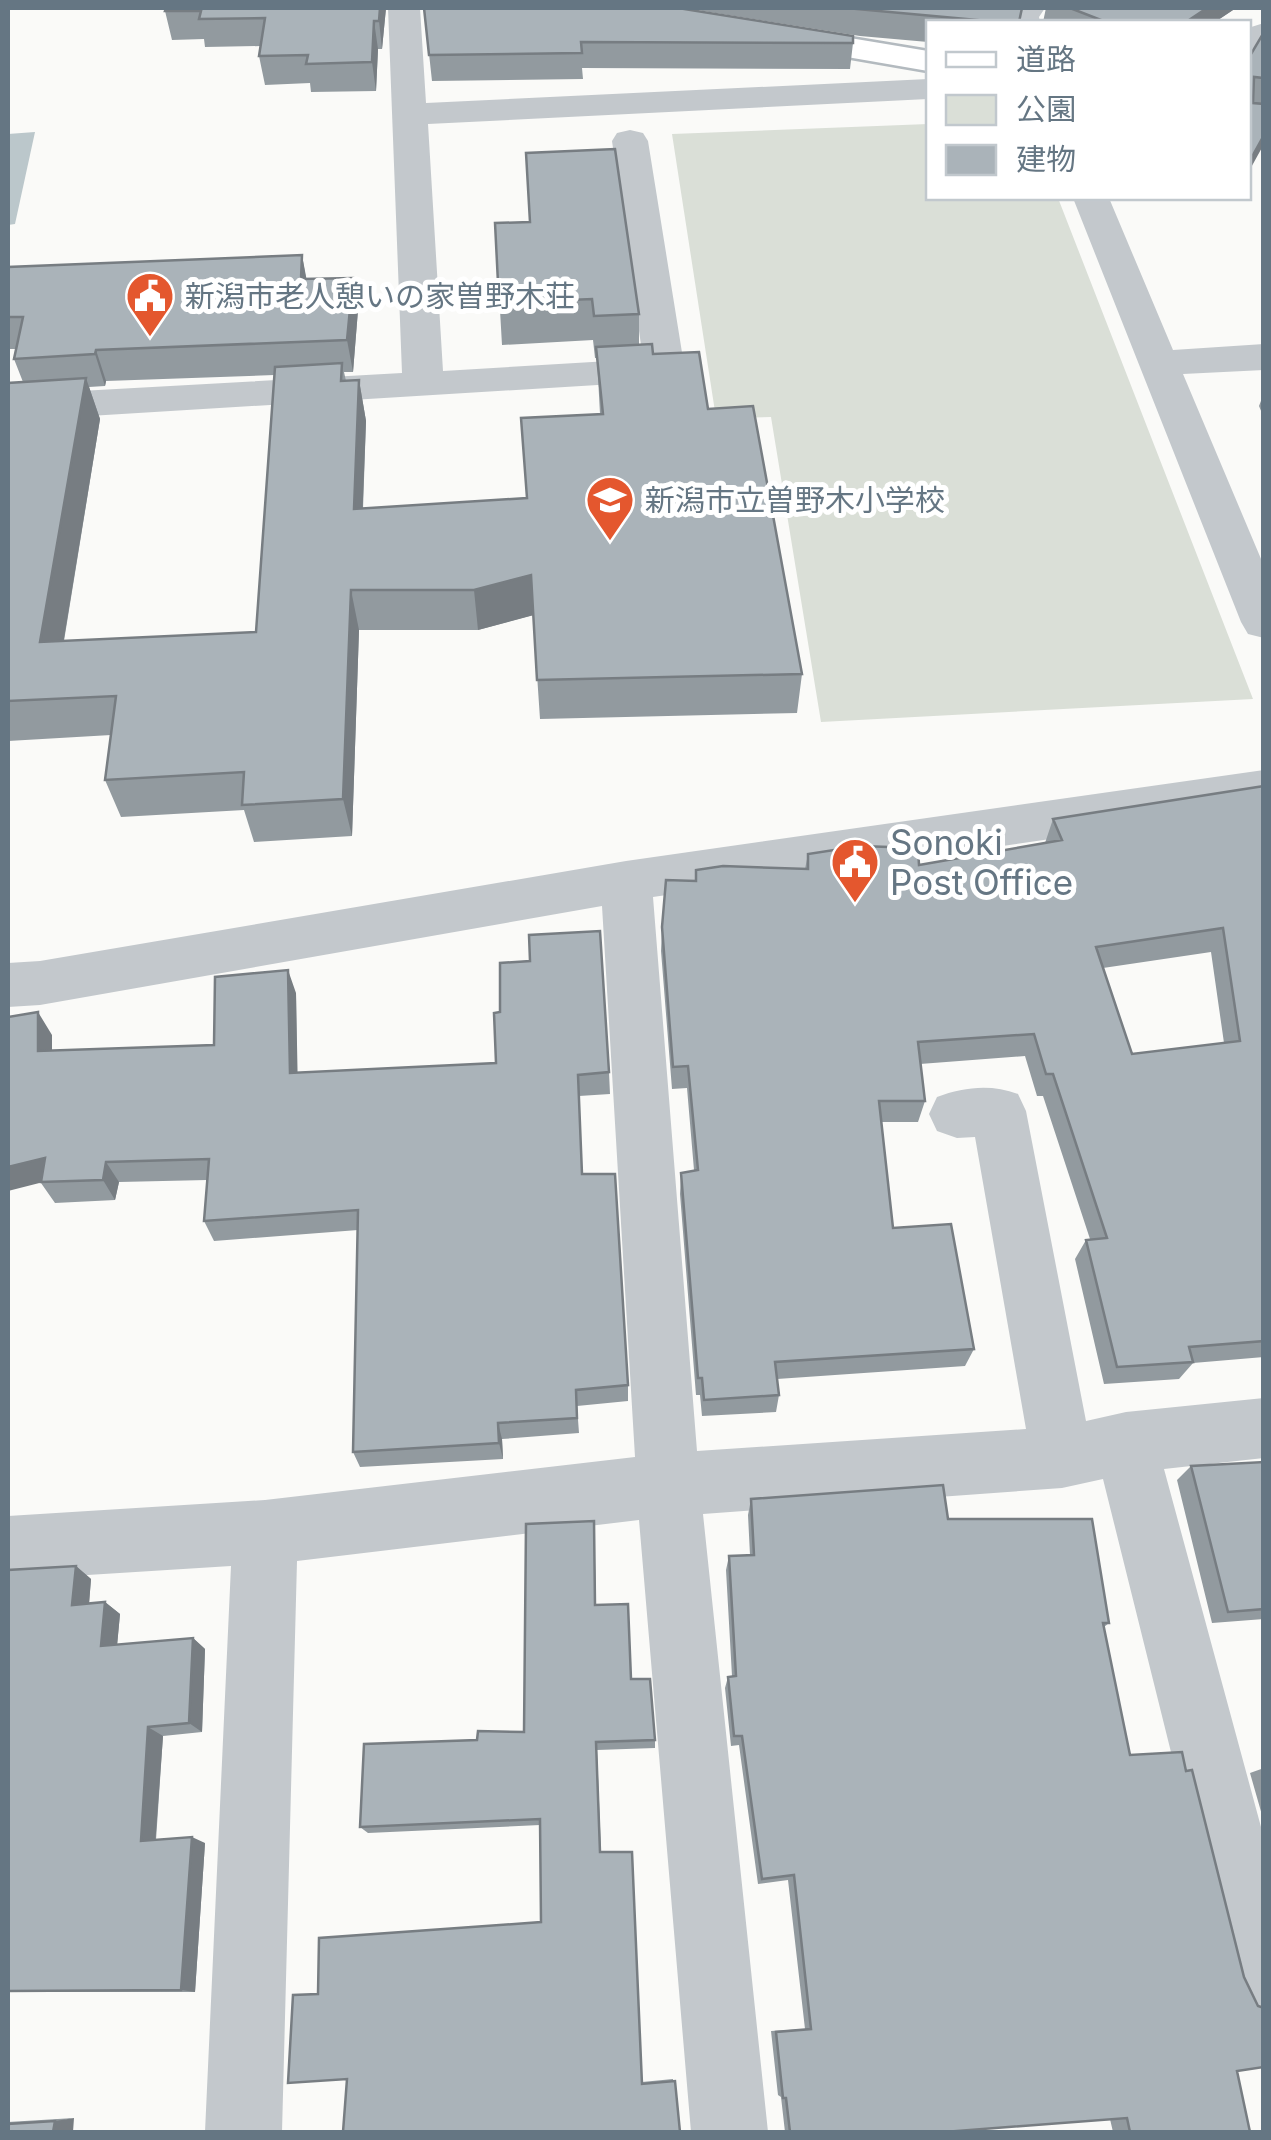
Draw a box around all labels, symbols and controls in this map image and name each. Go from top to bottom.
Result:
legend [926,20,1251,200]
text: 道路 [1016,41,1076,77]
text: 公園 [1016,91,1076,127]
text: 建物 [1016,141,1076,177]
public building icon: 新潟市老人憩いの家曽野木荘 [124,270,176,338]
place label: 新潟市老人憩いの家曽野木荘 [185,278,575,314]
school or university icon: 新潟市立曽野木小学校 [584,474,636,542]
place label: 新潟市立曽野木小学校 [645,482,945,518]
place label: Sonoki Post Office [890,821,1073,903]
public building icon: Sonoki Post Office [829,836,881,904]

